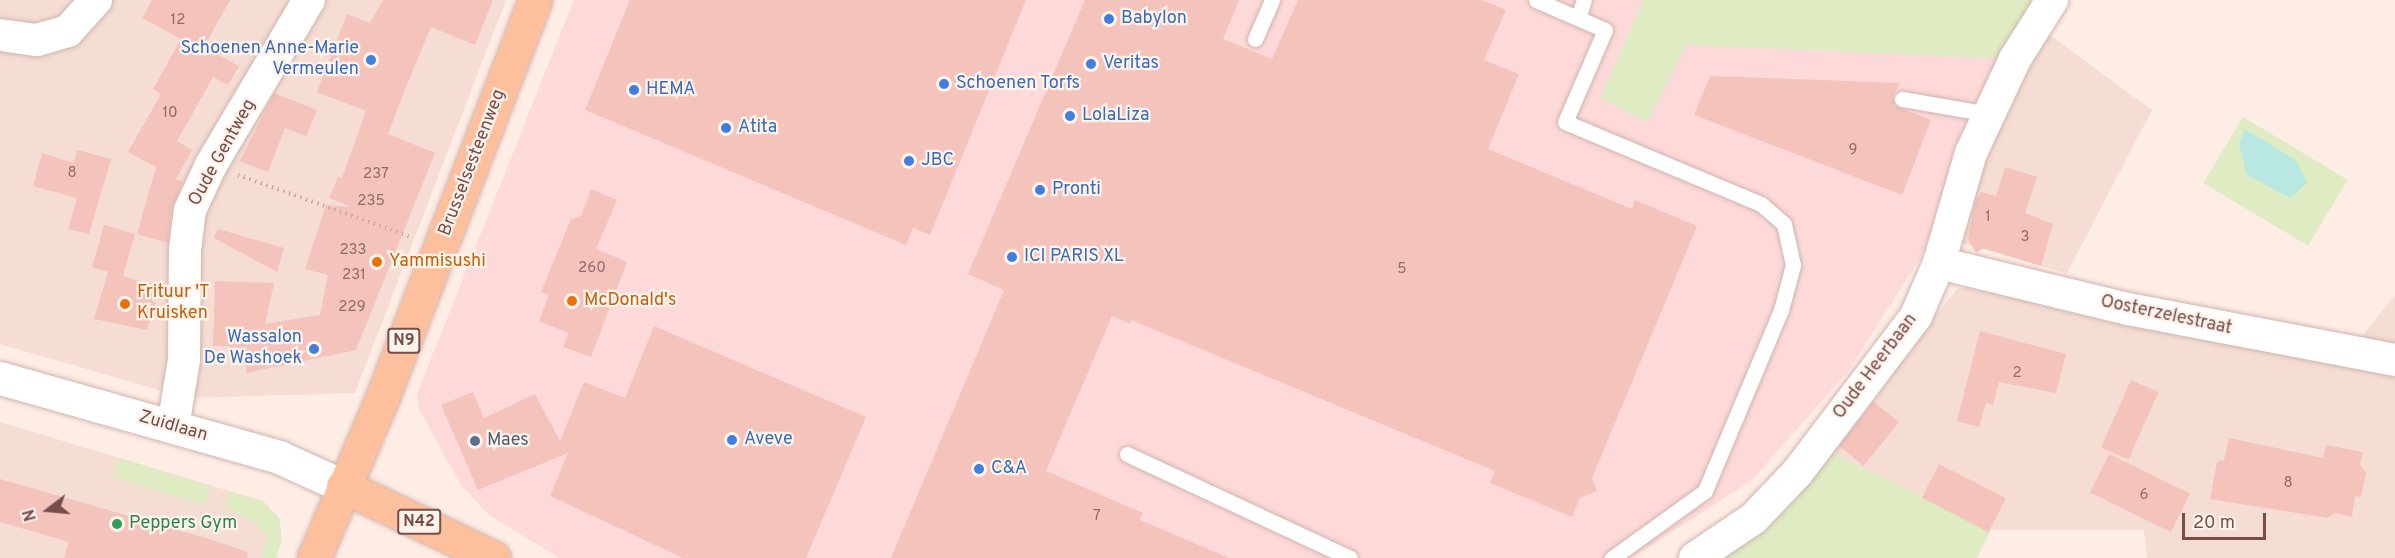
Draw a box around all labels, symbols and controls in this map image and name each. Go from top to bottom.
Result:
place label: Babylon [1121,8,1187,30]
house number: 12 [171,12,185,30]
marker: Babylon [1102,12,1116,26]
place label: Schoenen Anne-Marie Vermeulen [180,39,359,82]
marker: Schoenen Anne-Marie Vermeulen [364,53,378,67]
place label: Veritas [1103,53,1159,75]
marker: Veritas [1084,57,1098,71]
place label: Schoenen Torfs [956,73,1081,95]
marker: Schoenen Torfs [937,77,951,91]
place label: HEMA [646,79,696,101]
marker: HEMA [627,83,641,97]
street label: Brusselsesteenweg [435,87,511,239]
street label: Oude Gentweg [185,96,261,210]
house number: 10 [162,105,178,123]
place label: LolaLiza [1082,105,1149,127]
marker: LolaLiza [1063,109,1077,123]
place label: Atita [738,117,777,139]
marker: Atita [719,121,733,135]
house number: 9 [1849,142,1857,160]
place label: JBC [921,150,954,172]
marker: JBC [902,154,916,168]
house number: 8 [67,165,77,183]
house number: 237 [363,166,389,184]
place label: Pronti [1052,179,1101,201]
marker: Pronti [1033,183,1047,197]
house number: 235 [357,193,385,211]
house number: 1 [1985,209,1991,227]
house number: 3 [2020,229,2030,247]
house number: 233 [339,242,367,260]
place label: ICI PARIS XL [1024,246,1124,268]
marker: ICI PARIS XL [1005,250,1019,264]
place label: Yammisushi [389,251,486,273]
marker: Yammisushi [370,255,384,269]
house number: 260 [578,260,606,278]
house number: 5 [1397,261,1407,279]
house number: 231 [342,267,366,285]
place label: Frituur 'T Kruisken [137,283,210,326]
place label: McDonald's [584,290,676,312]
street label: Oosterzelestraat [2098,292,2234,340]
marker: McDonald's [565,294,579,308]
marker: Frituur 'T Kruisken [118,297,132,311]
house number: 229 [338,299,366,317]
street label: Oude Heerbaan [1829,310,1923,424]
place label: Wassalon De Washoek [203,328,302,370]
road number: N9 [386,328,422,354]
marker: Wassalon De Washoek [307,342,321,356]
house number: 2 [2012,365,2022,383]
street label: Zuidlaan [136,407,210,447]
place label: Aveve [744,429,793,451]
place label: Maes [487,430,529,452]
marker: Aveve [725,433,739,447]
marker: Maes [468,434,482,448]
place label: C&A [991,458,1027,480]
marker: C&A [972,462,986,476]
house number: 8 [2283,475,2293,493]
north arrow [18,480,78,540]
house number: 6 [2140,487,2148,505]
scale bar [2185,501,2269,539]
text: N [19,507,42,523]
house number: 7 [1093,508,1101,526]
road number: N42 [396,509,442,535]
text: 20 m [2193,512,2235,535]
place label: Peppers Gym [129,513,237,535]
marker: Peppers Gym [110,517,124,531]

